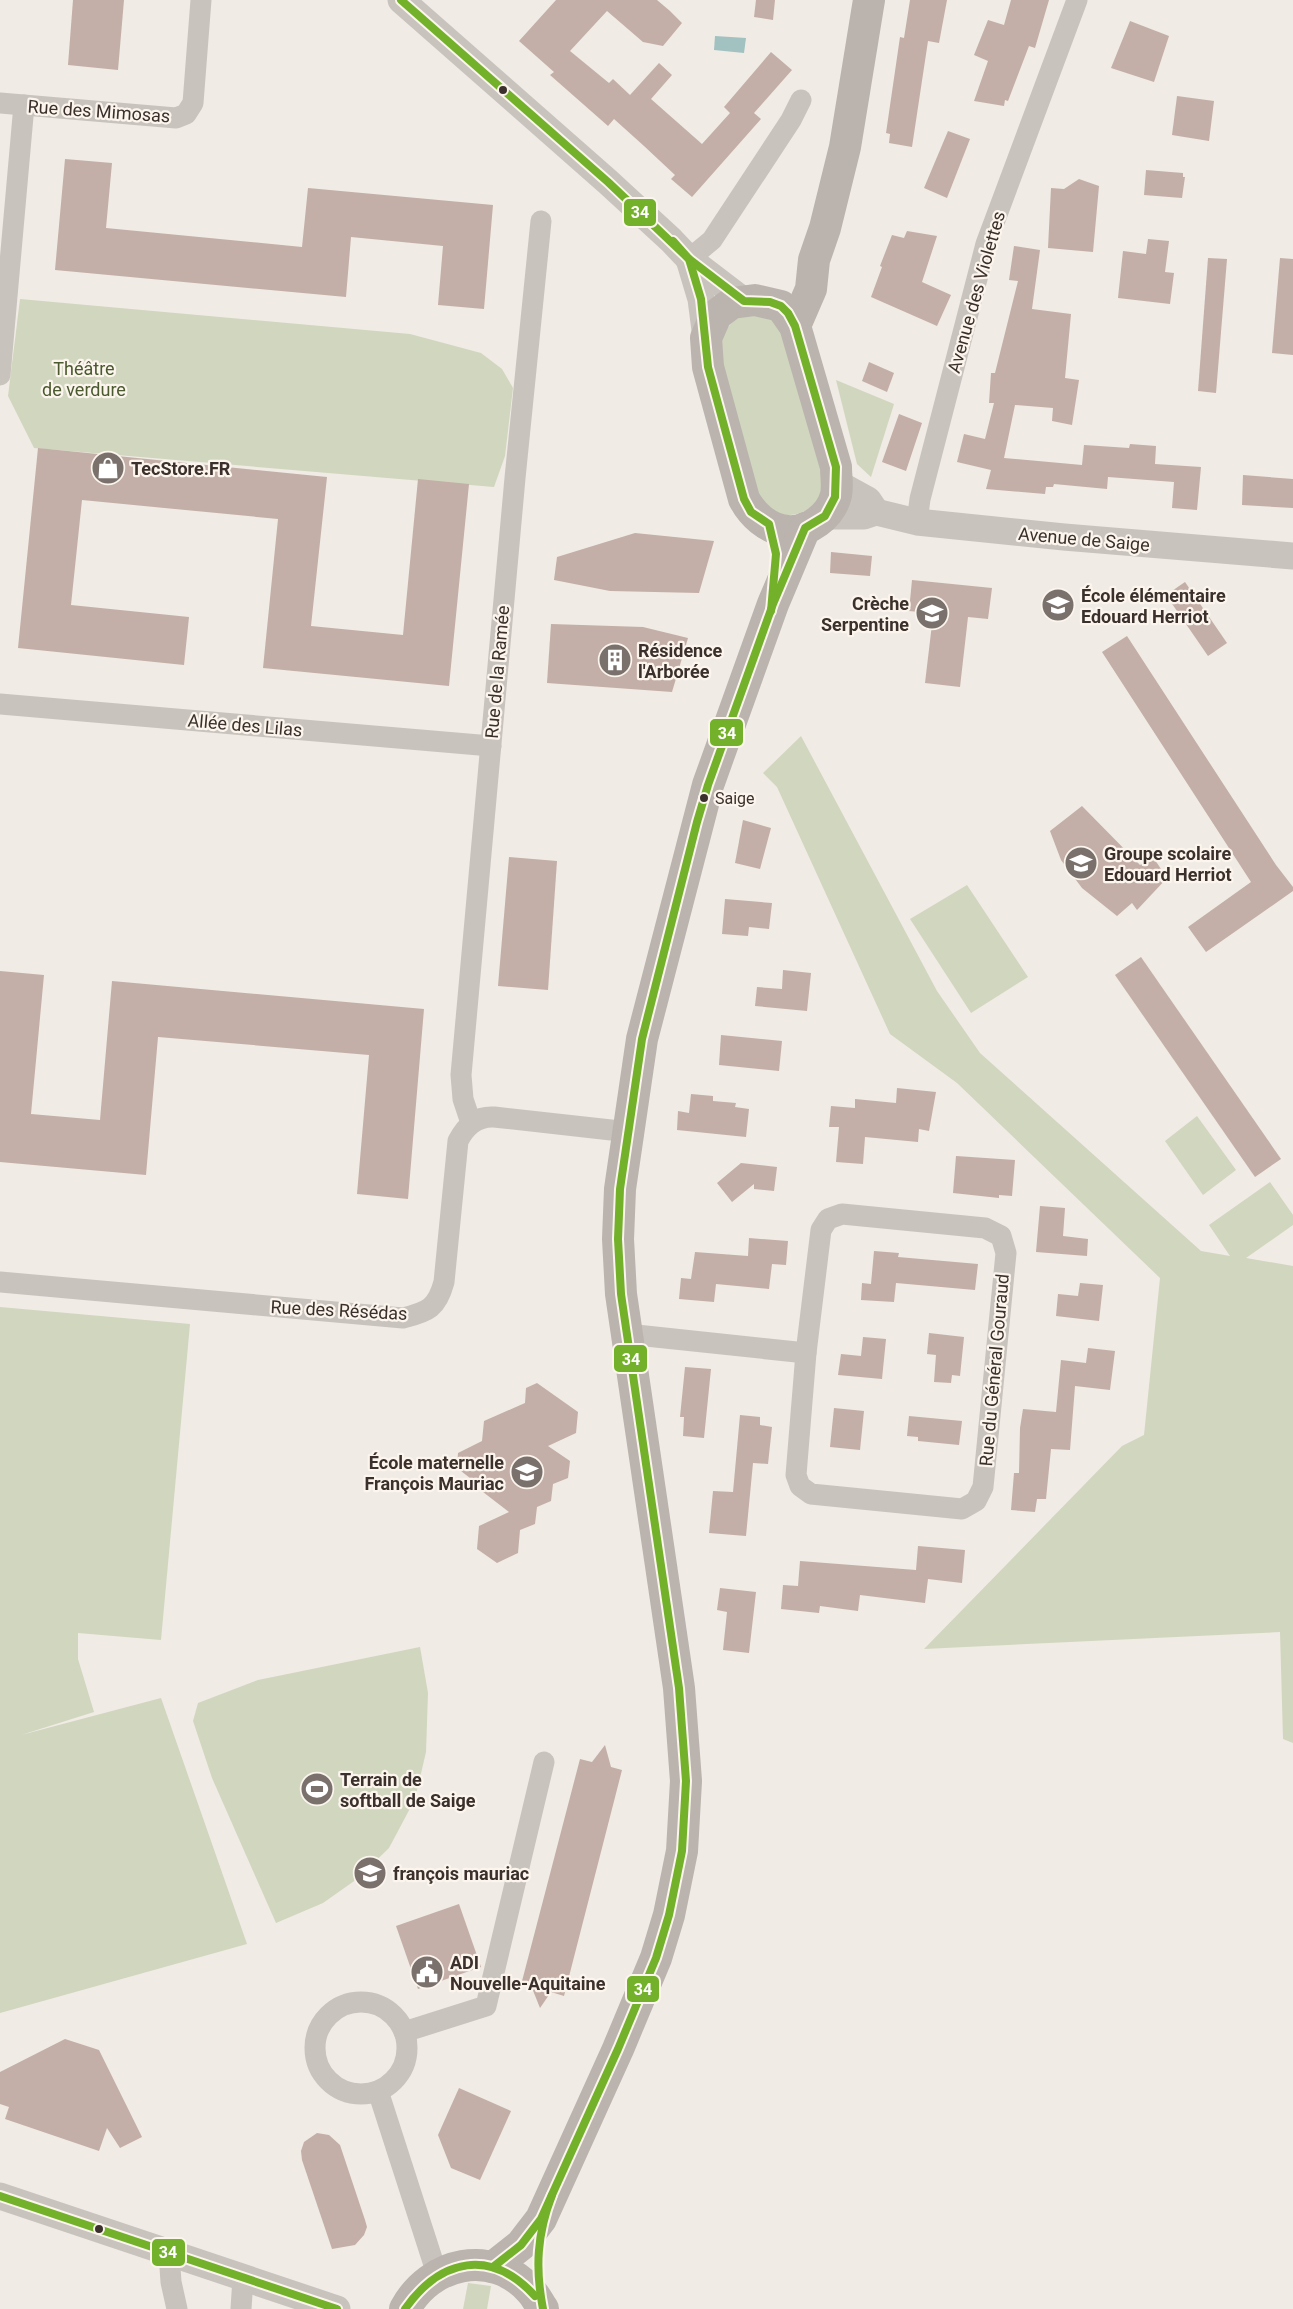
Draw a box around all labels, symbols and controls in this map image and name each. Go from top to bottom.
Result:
unlabelled marker [497,84,509,96]
street label: Rue des Mimosas [27,96,171,126]
line badge: 34 [623,198,657,227]
text: 34 [631,203,649,222]
street label: Avenue des Violettes [943,209,1009,375]
park label: Théâtre de verdure [42,358,126,400]
shop icon: TecStore.FR [90,450,126,486]
place label: TecStore.FR [131,458,231,479]
street label: Avenue de Saige [1017,523,1151,555]
place label: École élémentaire Edouard Herriot [1081,585,1226,627]
school or university icon: École élémentaire Edouard Herriot [1040,587,1076,623]
place label: Crèche Serpentine [821,593,909,635]
school or university icon: Crèche Serpentine [914,595,950,631]
street label: Rue de la Ramée [481,605,513,739]
place label: Résidence l'Arborée [638,640,723,682]
building icon: Résidence l'Arborée [597,642,633,678]
street label: Allée des Lilas [187,710,303,740]
line badge: 34 [709,718,744,747]
text: 34 [718,724,736,743]
place label: Saige [715,789,755,808]
marker: Saige [698,792,710,804]
place label: Groupe scolaire Edouard Herriot [1104,843,1232,885]
school or university icon: Groupe scolaire Edouard Herriot [1063,845,1099,881]
street label: Rue du Général Gouraud [975,1273,1013,1467]
street label: Rue des Résédas [270,1296,408,1324]
line badge: 34 [613,1344,648,1373]
text: 34 [622,1350,640,1369]
place label: École maternelle François Mauriac [364,1452,504,1494]
school or university icon: École maternelle François Mauriac [509,1454,545,1490]
place label: Terrain de softball de Saige [340,1769,476,1811]
sports icon: Terrain de softball de Saige [299,1771,335,1807]
school or university icon: françois mauriac [352,1855,388,1891]
place label: françois mauriac [393,1863,529,1884]
place label: ADI Nouvelle-Aquitaine [450,1952,606,1994]
public building icon: ADI Nouvelle-Aquitaine [409,1954,445,1990]
line badge: 34 [626,1975,660,2003]
text: 34 [634,1980,652,1999]
unlabelled marker [93,2223,105,2235]
line badge: 34 [151,2238,186,2267]
text: 34 [159,2243,177,2262]

